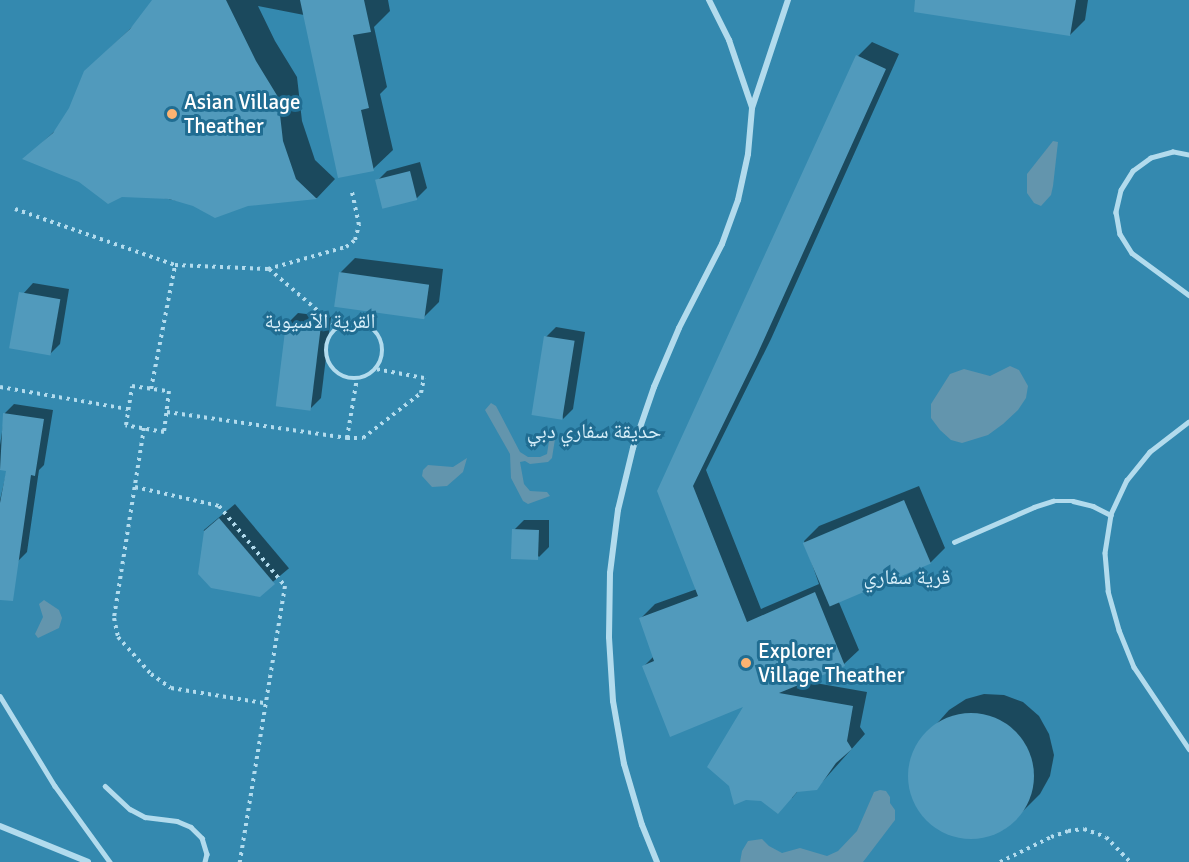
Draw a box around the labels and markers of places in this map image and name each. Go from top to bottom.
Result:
place label: Asian Village Theather [184,89,301,139]
marker: Asian Village Theather [165,107,179,121]
place label: Explorer Village Theather [758,638,904,688]
marker: Explorer Village Theather [739,656,753,670]

